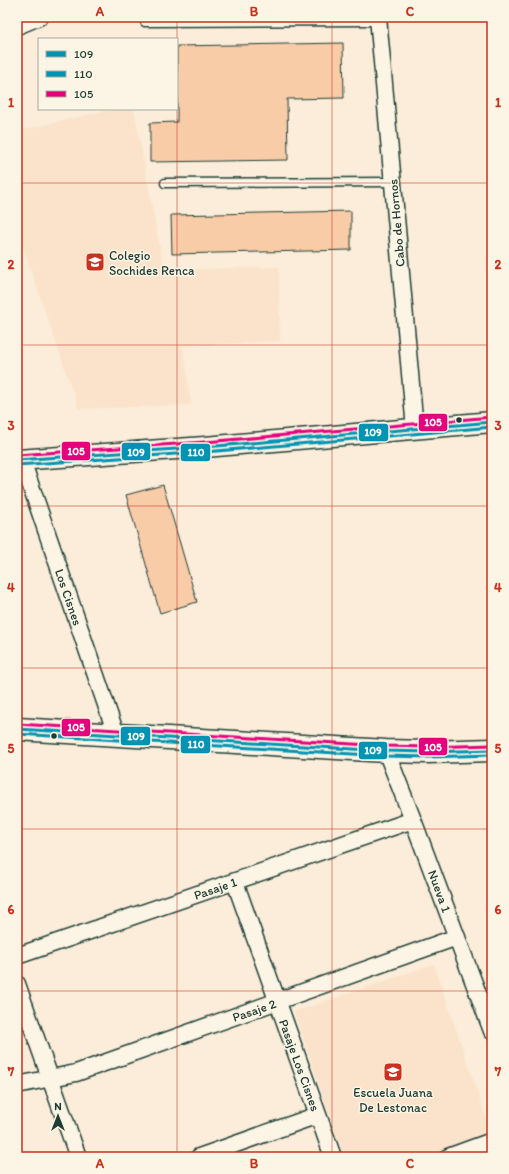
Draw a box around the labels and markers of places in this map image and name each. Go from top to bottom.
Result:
place label: Colegio Sochides Renca [109,248,195,278]
school or university icon: Colegio Sochides Renca [84,251,106,273]
unlabelled marker [454,415,464,425]
unlabelled marker [49,731,59,741]
school or university icon: Escuela Juana De Lestonac [382,1061,404,1083]
place label: Escuela Juana De Lestonac [353,1085,433,1115]

